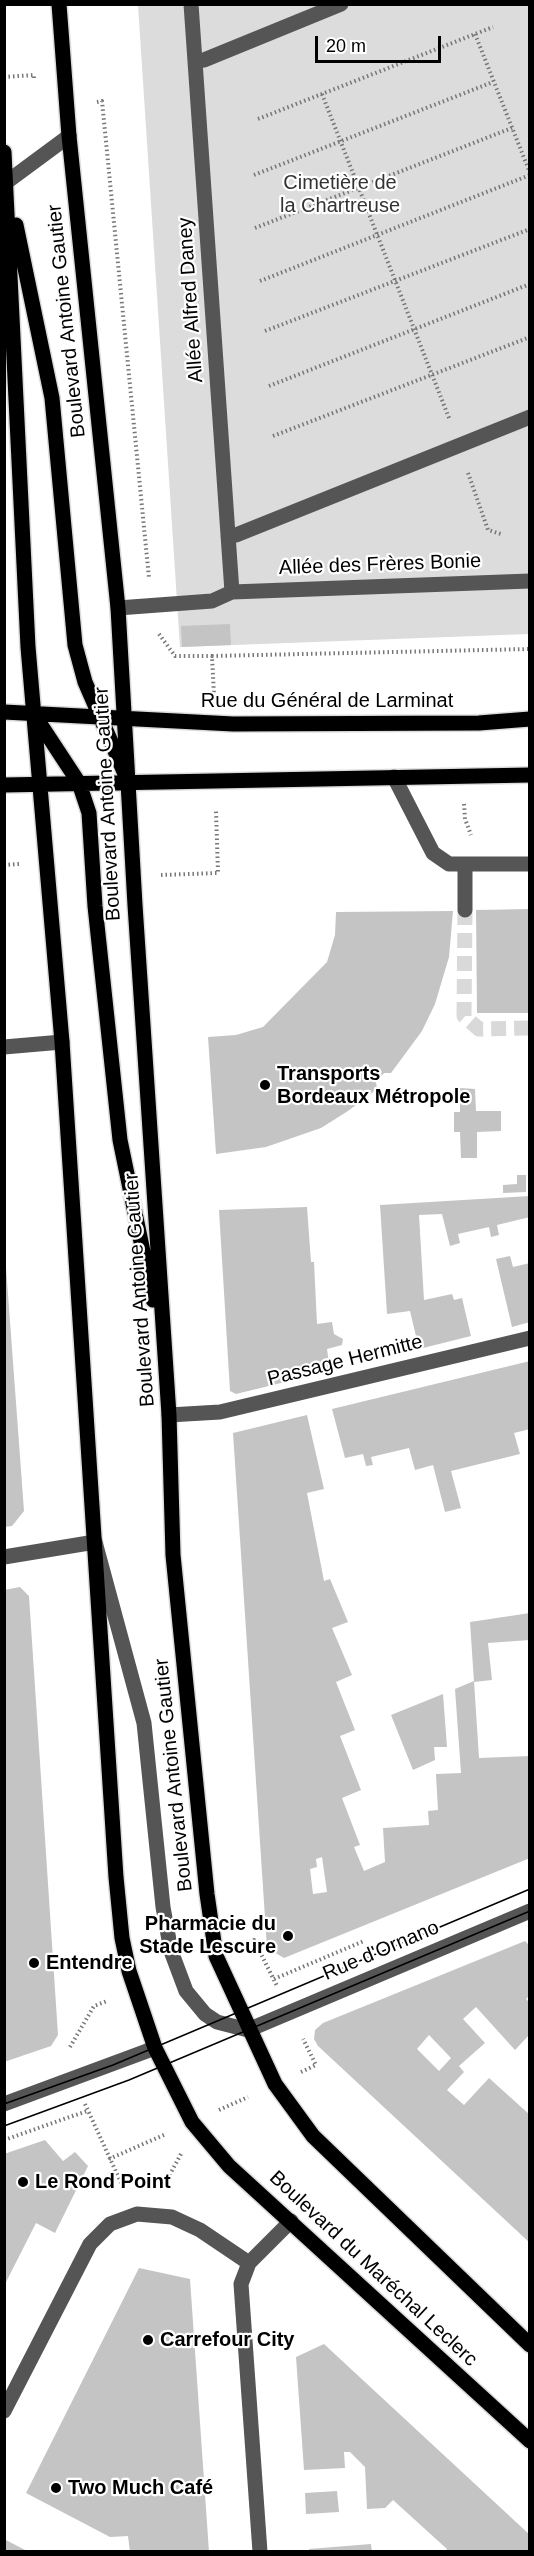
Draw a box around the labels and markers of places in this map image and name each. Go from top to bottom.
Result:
place label: Transports Bordeaux Métropole [277,1062,470,1109]
marker: Transports Bordeaux Métropole [258,1078,272,1092]
place label: Pharmacie du Stade Lescure [139,1912,276,1959]
marker: Pharmacie du Stade Lescure [281,1929,295,1943]
place label: Entendre [46,1951,133,1975]
marker: Entendre [27,1956,41,1970]
place label: Le Rond Point [35,2170,171,2194]
marker: Le Rond Point [16,2175,30,2189]
place label: Carrefour City [160,2328,294,2352]
marker: Carrefour City [141,2333,155,2347]
place label: Two Much Café [68,2476,213,2500]
marker: Two Much Café [49,2481,63,2495]

